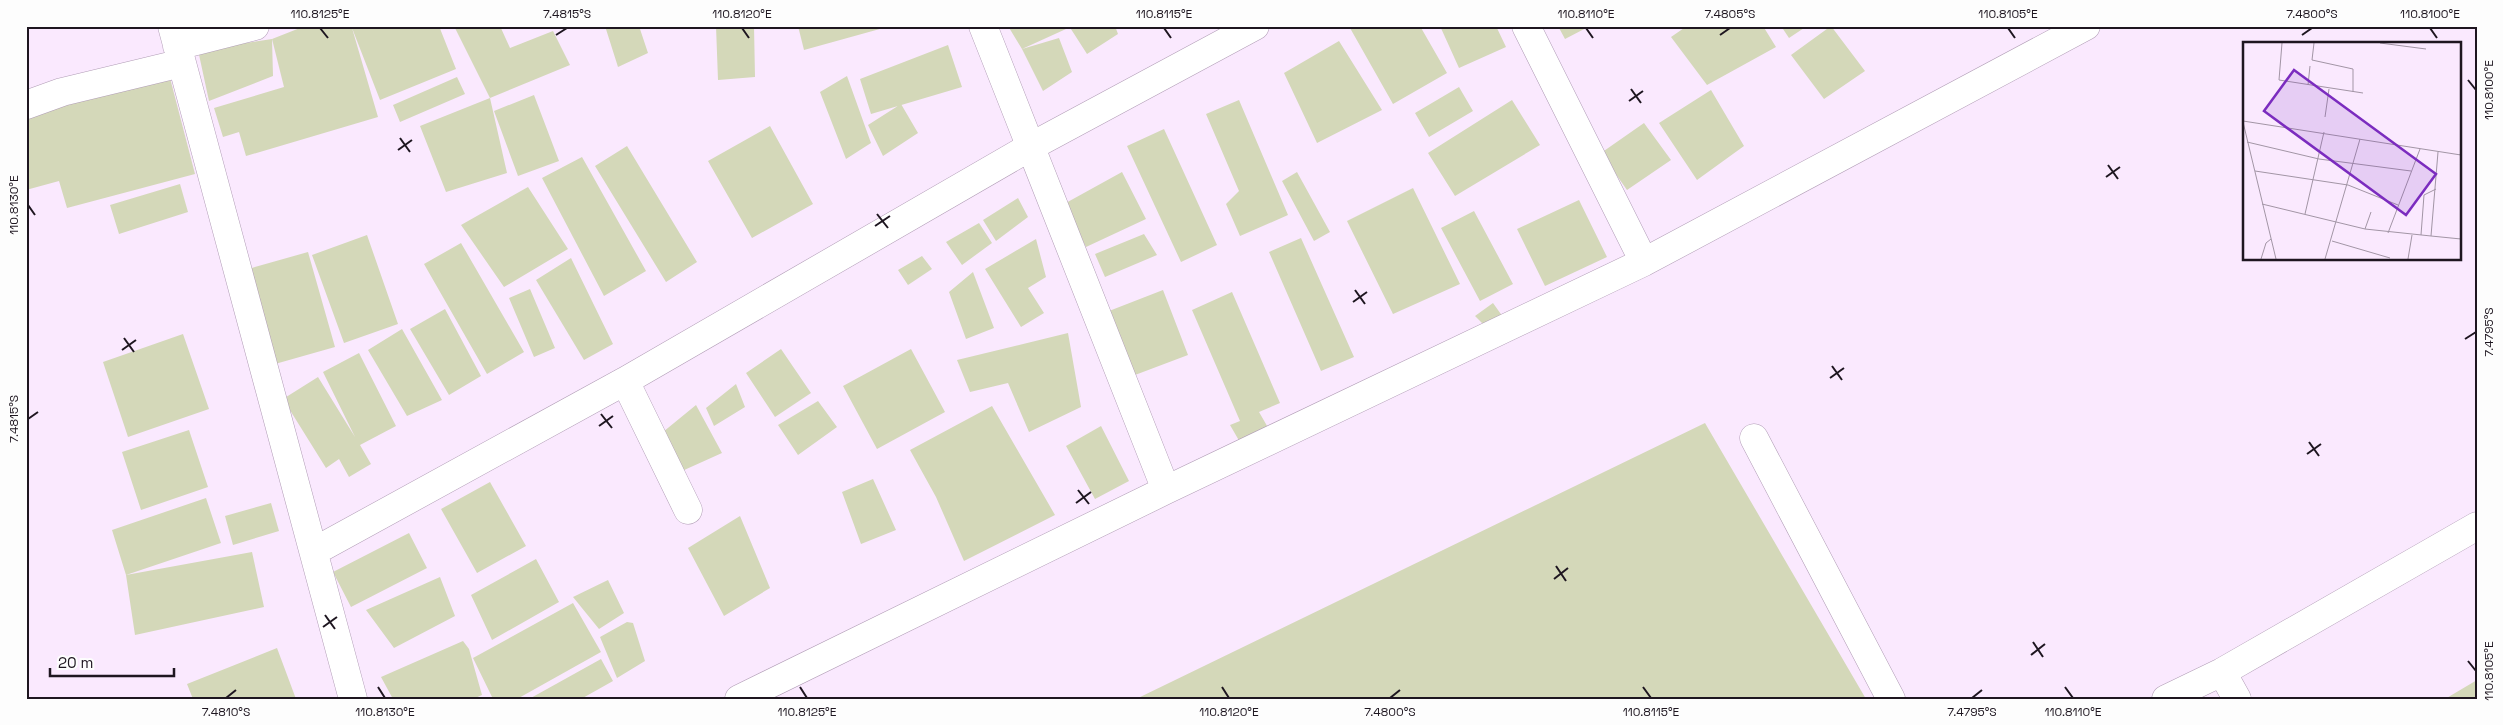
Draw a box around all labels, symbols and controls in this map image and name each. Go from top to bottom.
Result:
text: 110.8125°E [291,6,350,22]
text: 7.4815°S [543,6,591,22]
text: 110.8120°E [712,6,772,22]
text: 110.8115°E [1136,6,1193,22]
text: 110.8110°E [1557,6,1615,22]
text: 7.4805°S [1705,6,1755,22]
text: 110.8105°E [1978,6,2038,22]
text: 7.4800°S [2286,6,2338,22]
text: 110.8100°E [2400,6,2460,22]
inset map [2243,42,2460,260]
text: 110.8100°E [2481,60,2497,120]
text: 110.8130°E [6,175,22,235]
text: 7.4795°S [2481,307,2497,357]
text: 7.4815°S [6,395,22,443]
text: 110.8105°E [2481,641,2497,701]
scale bar [50,645,174,677]
text: 20 m [58,653,93,672]
text: 7.4810°S [202,704,250,720]
text: 110.8130°E [355,704,415,720]
text: 110.8125°E [778,704,837,720]
text: 110.8120°E [1199,704,1259,720]
text: 7.4800°S [1364,704,1416,720]
text: 110.8115°E [1623,704,1680,720]
text: 7.4795°S [1947,704,1997,720]
text: 110.8110°E [2044,704,2102,720]

